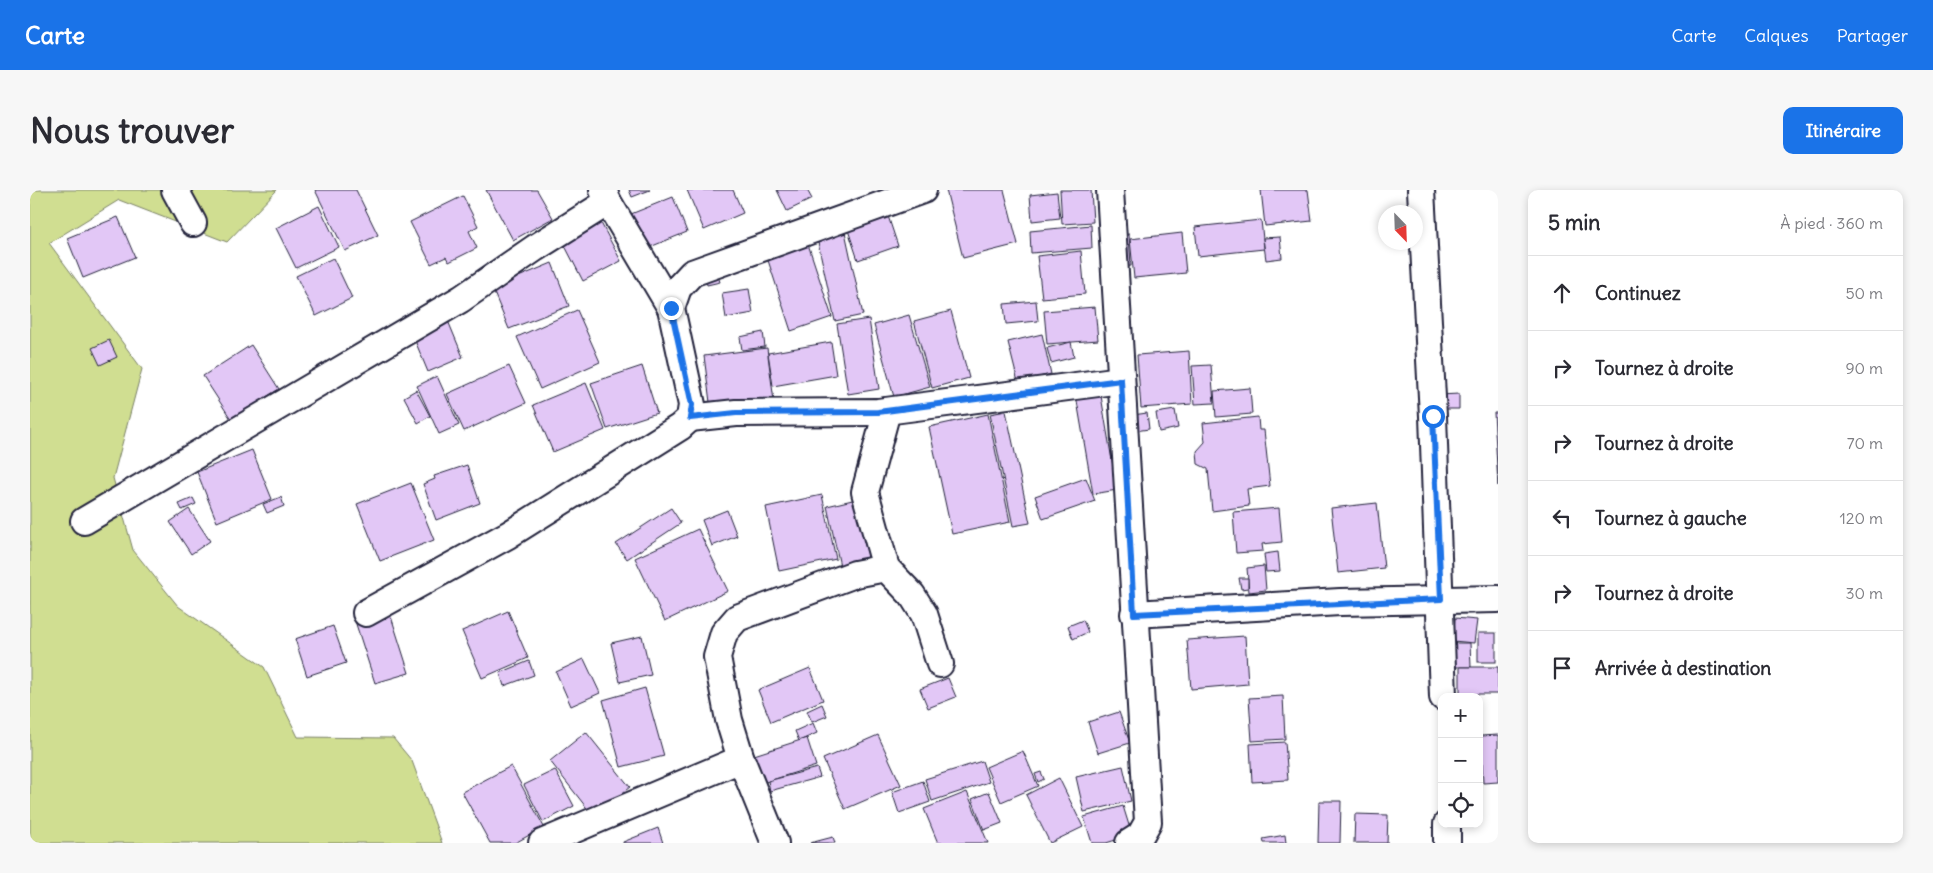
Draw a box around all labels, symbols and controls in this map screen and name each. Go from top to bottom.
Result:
text: Carte [25,20,85,50]
text: Carte [1671,24,1716,47]
text: Calques [1744,24,1809,47]
text: Partager [1837,24,1908,47]
button: Itinéraire [1783,107,1903,154]
text: Nous trouver [30,108,234,152]
north arrow [1378,205,1423,250]
text: 5 min [1548,209,1600,236]
text: À pied · 360 m [1780,213,1883,233]
icon: ahead [1548,279,1576,307]
text: Continuez [1595,281,1681,305]
text: 50 m [1845,283,1883,303]
route end [660,297,683,320]
icon: right [1548,354,1576,382]
text: Tournez à droite [1595,356,1734,380]
text: 90 m [1845,358,1883,378]
route start [1422,405,1445,428]
icon: right [1548,429,1576,457]
text: Tournez à droite [1595,431,1734,455]
text: 70 m [1847,433,1883,453]
icon: left [1548,504,1576,532]
text: Tournez à gauche [1595,506,1747,530]
text: 120 m [1840,508,1883,528]
icon: right [1548,579,1576,607]
text: Tournez à droite [1595,581,1734,605]
text: 30 m [1846,583,1883,603]
icon: arrive [1548,654,1576,682]
text: Arrivée à destination [1595,656,1771,680]
map controls [1438,693,1483,828]
button: + [1438,693,1483,738]
button: − [1438,738,1483,783]
button: locate [1438,783,1483,828]

